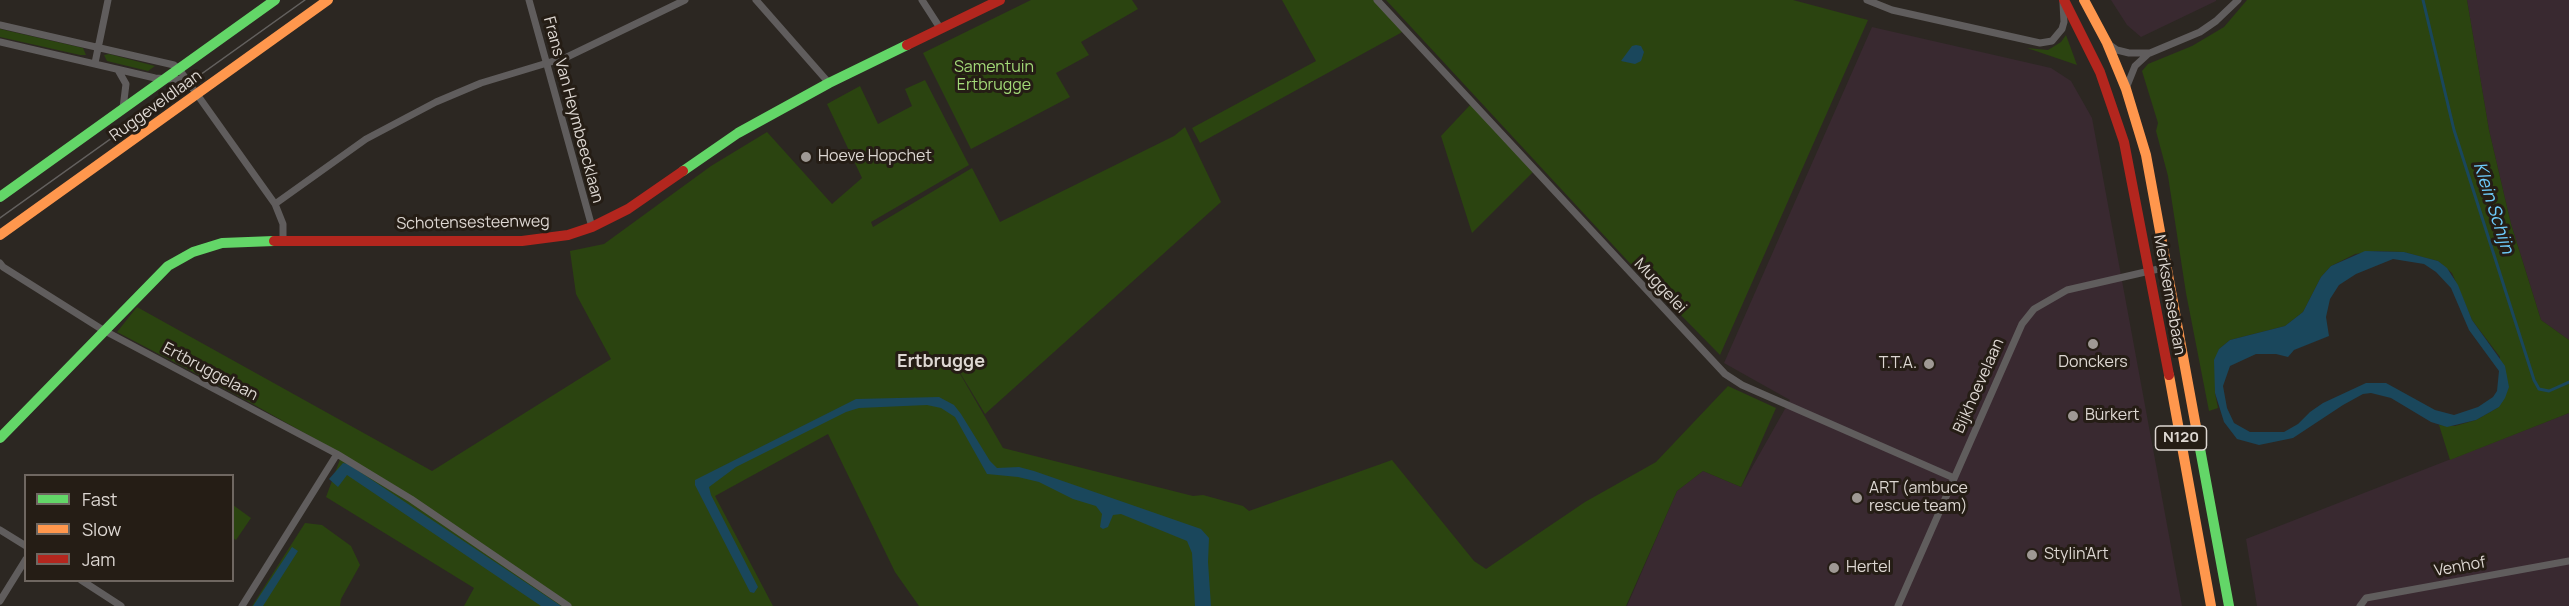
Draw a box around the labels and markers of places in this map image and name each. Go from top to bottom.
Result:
place label: Hoeve Hopchet [818,147,932,167]
marker: Hoeve Hopchet [799,150,813,164]
marker: Donckers [2086,337,2100,351]
place label: Donckers [2058,353,2128,373]
place label: T.T.A. [1879,354,1917,374]
marker: T.T.A. [1922,357,1936,371]
place label: Bürkert [2085,406,2139,426]
marker: Bürkert [2066,409,2080,423]
place label: ART (ambuce rescue team) [1869,479,1968,517]
marker: ART (ambuce rescue team) [1850,491,1864,505]
place label: Stylin'Art [2044,545,2109,565]
marker: Stylin'Art [2025,548,2039,562]
place label: Hertel [1846,558,1891,578]
marker: Hertel [1827,561,1841,575]

